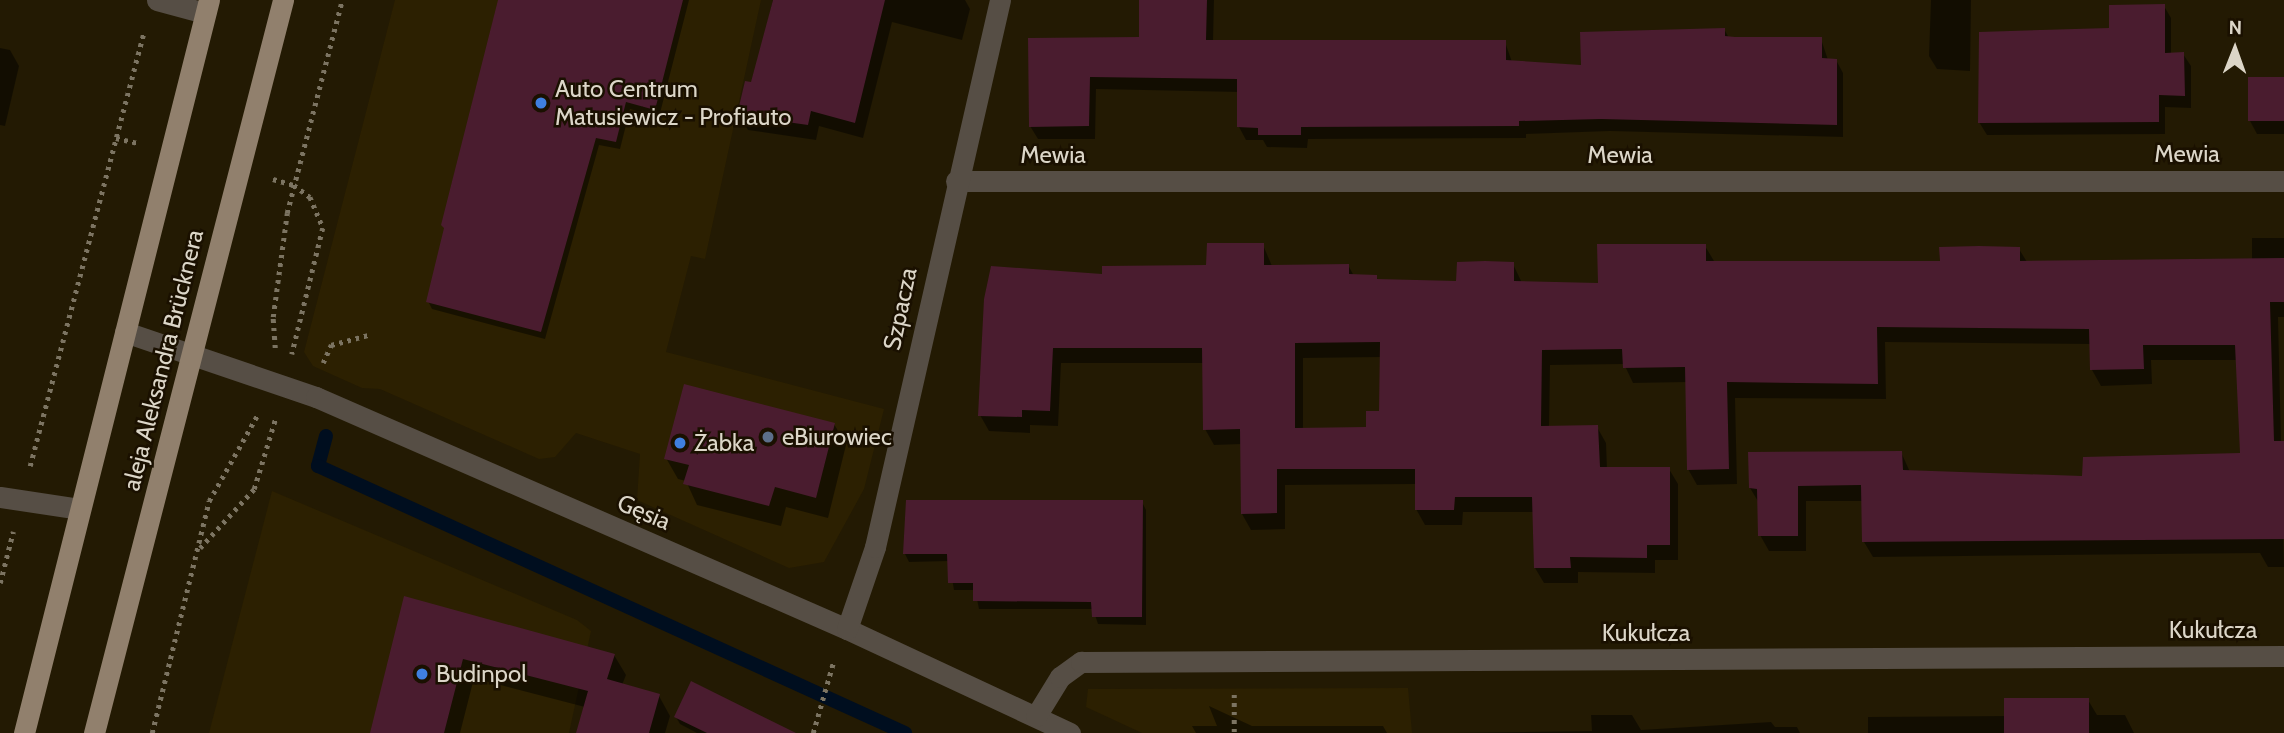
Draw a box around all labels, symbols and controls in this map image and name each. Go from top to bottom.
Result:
north arrow [2200,14,2270,84]
text: N [2228,16,2242,39]
place label: Auto Centrum Matusiewicz - Profiauto [555,75,791,131]
marker: Auto Centrum Matusiewicz - Profiauto [533,95,549,111]
street label: Mewia [2154,140,2220,168]
street label: Mewia [1020,141,1086,169]
street label: Mewia [1587,141,1653,169]
street label: aleja Aleksandra Brücknera [117,227,209,493]
street label: Szpacza [877,265,923,353]
place label: eBiurowiec [782,423,892,451]
place label: Żabka [694,429,754,457]
marker: eBiurowiec [760,429,776,445]
marker: Żabka [672,435,688,451]
street label: Gęsia [613,488,675,536]
street label: Kukułcza [2169,616,2257,644]
street label: Kukułcza [1602,619,1690,647]
place label: Budinpol [436,660,527,688]
marker: Budinpol [414,666,430,682]

